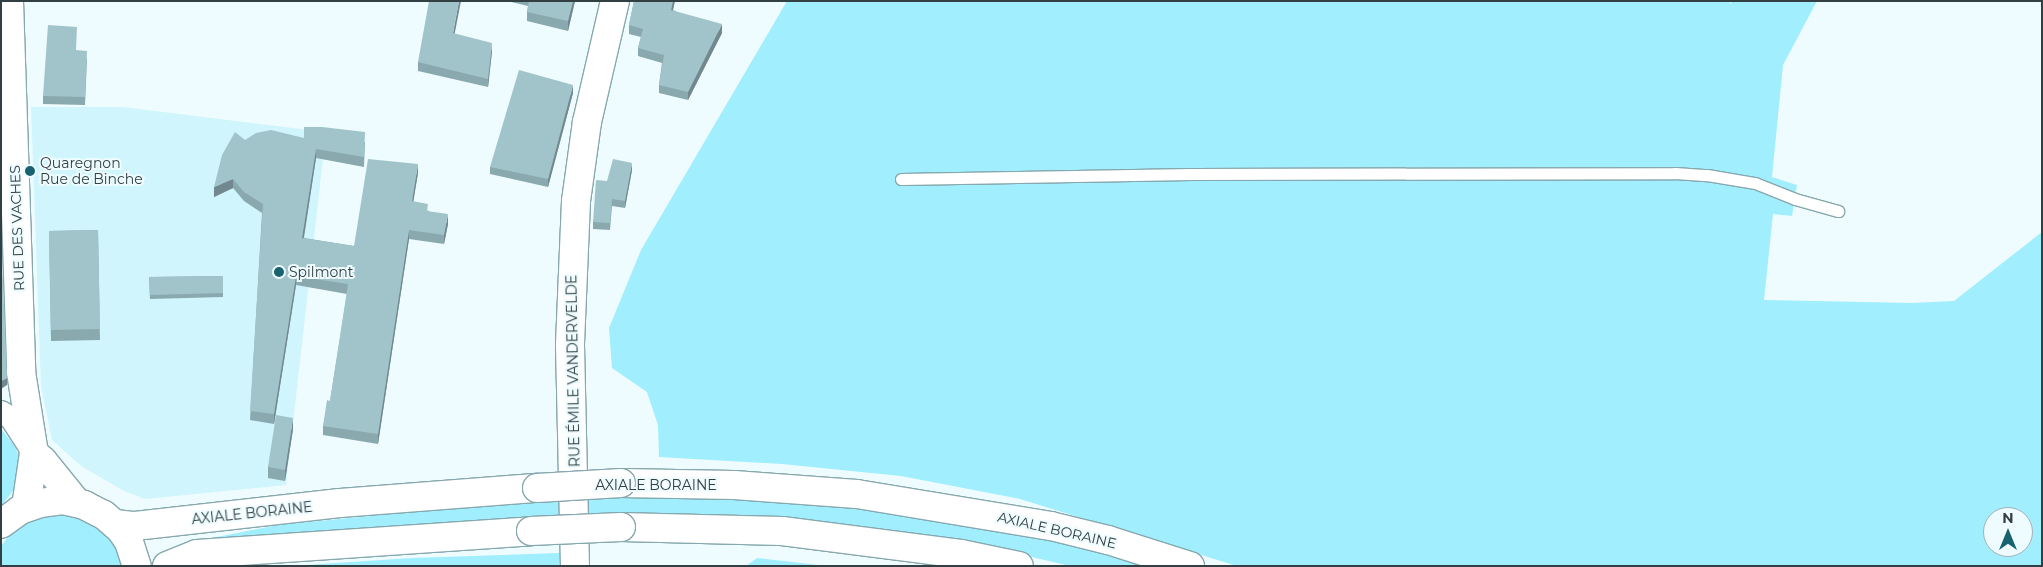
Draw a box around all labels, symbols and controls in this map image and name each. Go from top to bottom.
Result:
place label: Quaregnon Rue de Binche [40,155,143,188]
street label: RUE DES VACHES [6,165,28,291]
marker: Quaregnon Rue de Binche [24,165,36,177]
place label: Spilmont [289,264,353,280]
marker: Spilmont [273,266,285,278]
street label: RUE ÉMILE VANDERVELDE [563,275,583,467]
street label: AXIALE BORAINE [595,477,717,493]
street label: AXIALE BORAINE [191,498,313,528]
north arrow [1983,507,2033,557]
street label: AXIALE BORAINE [996,508,1118,552]
text: N [2002,509,2014,527]

